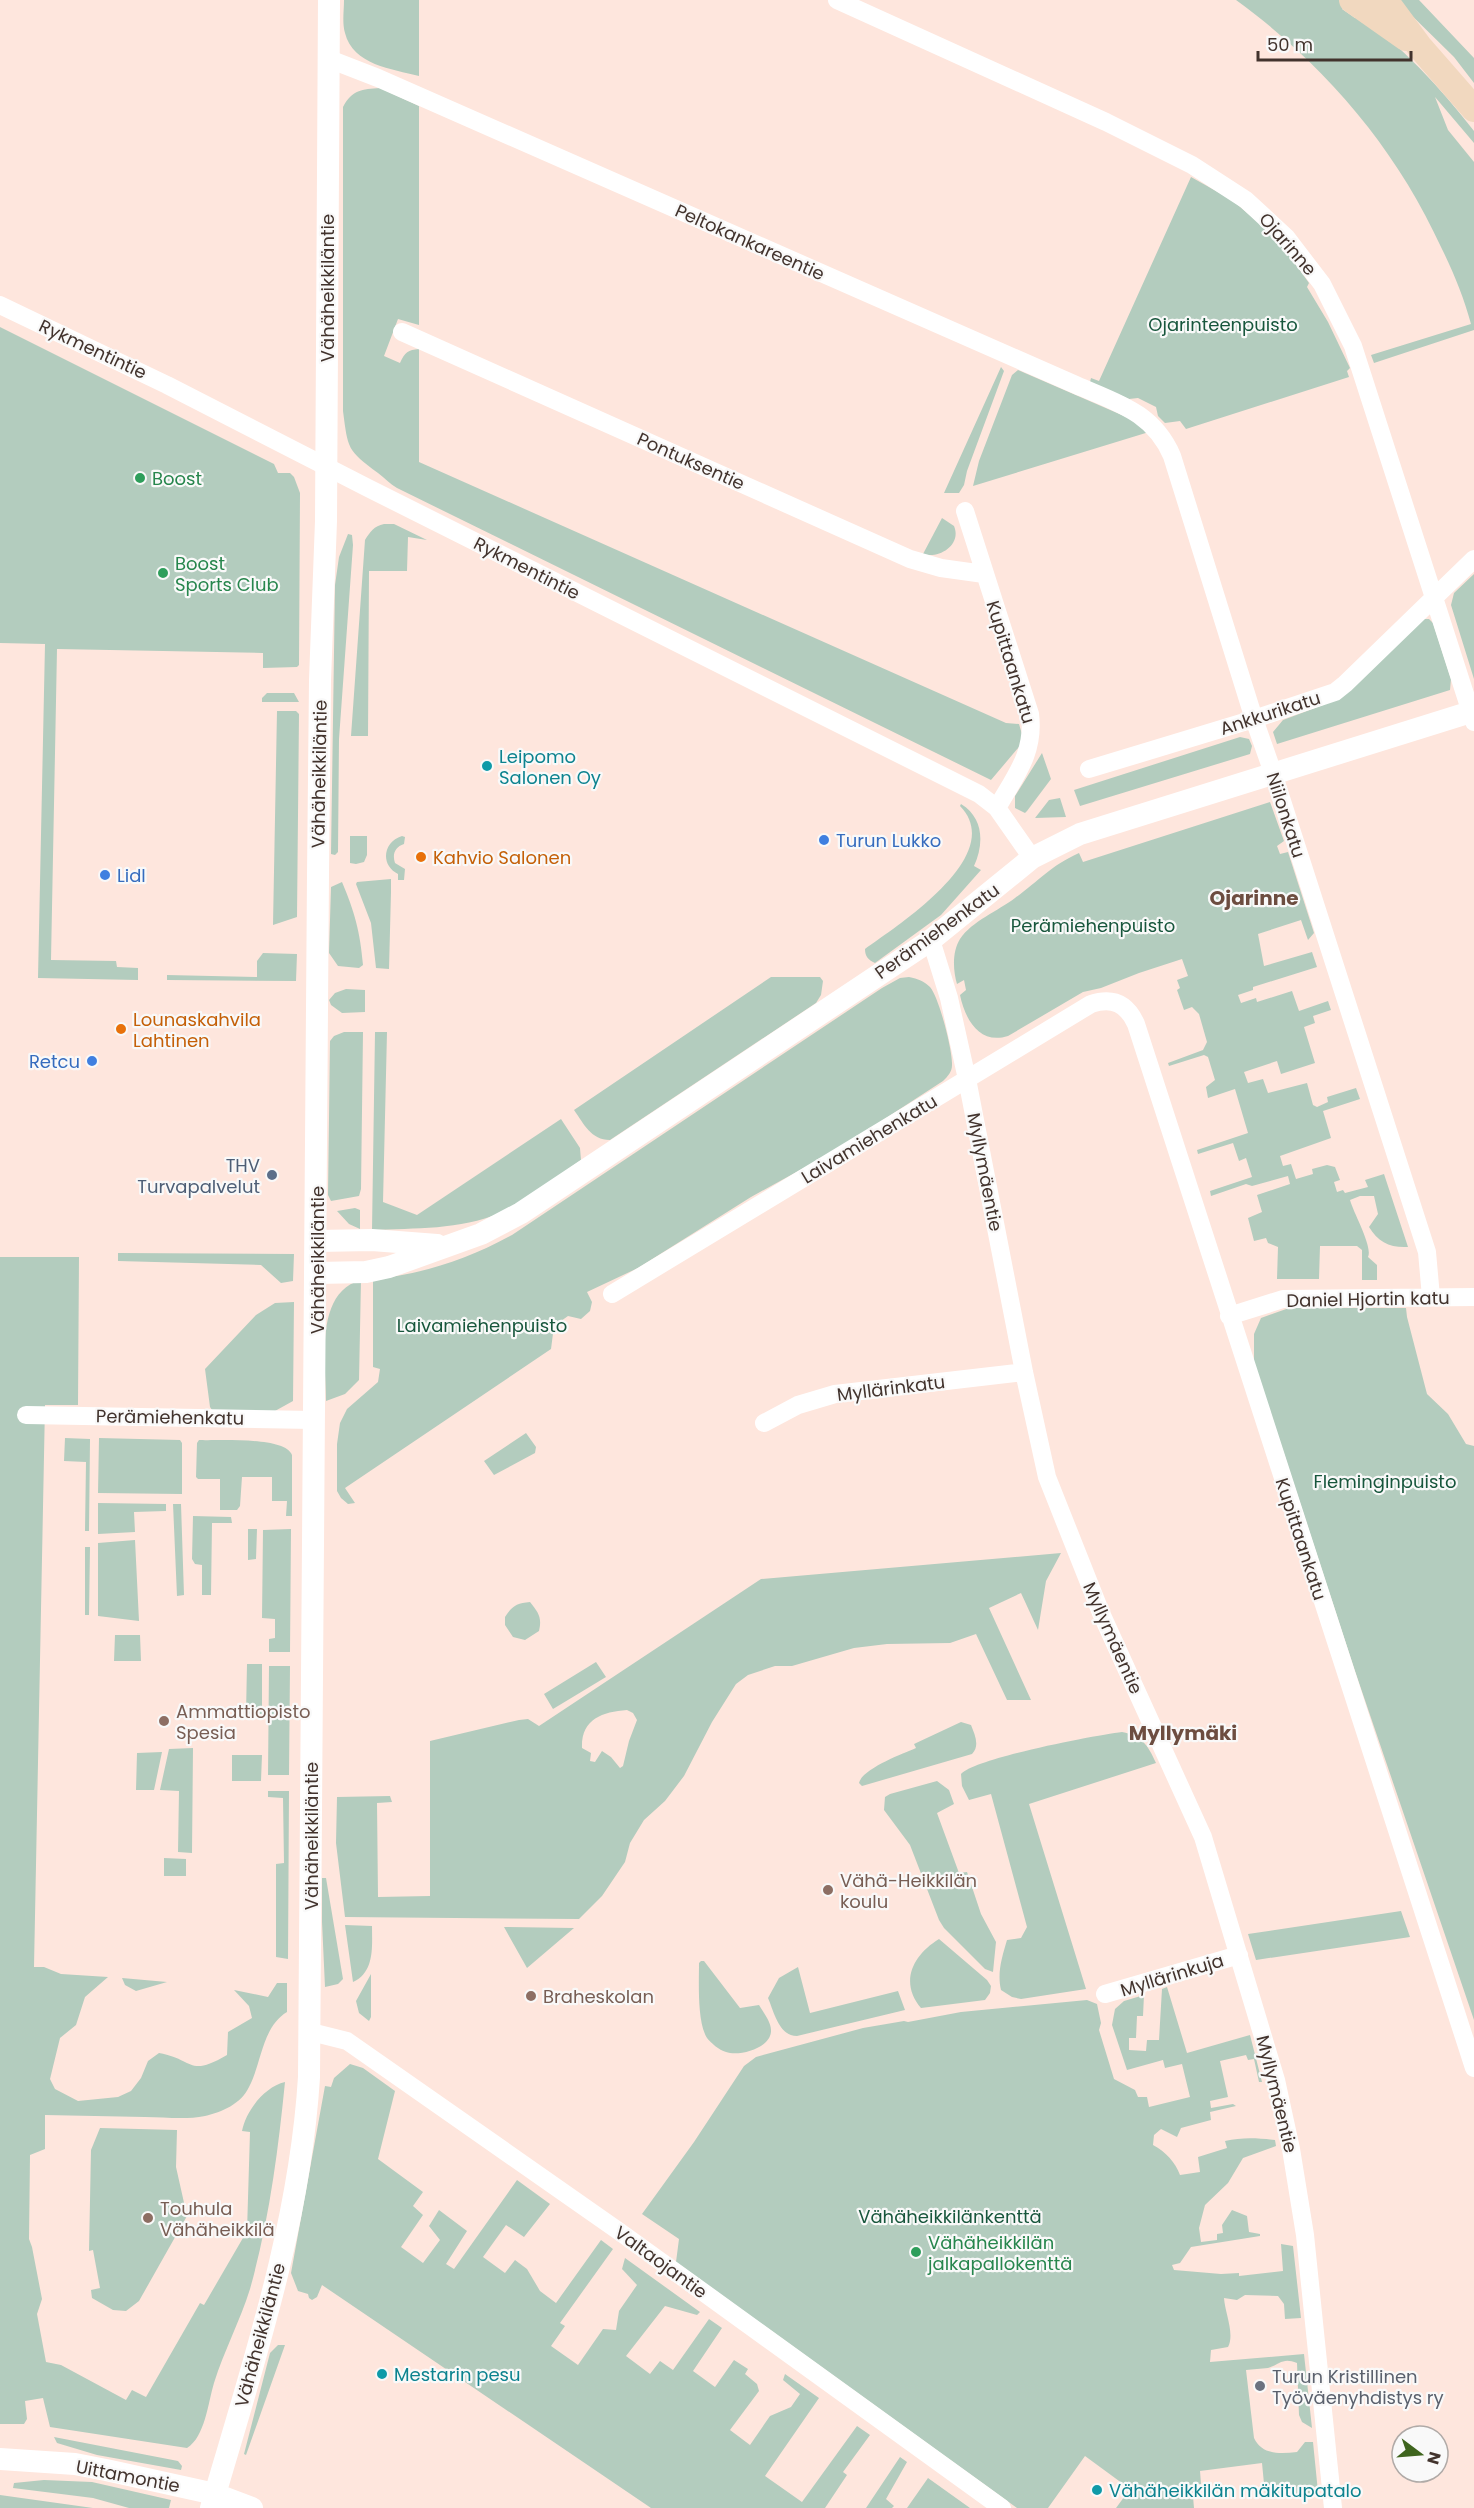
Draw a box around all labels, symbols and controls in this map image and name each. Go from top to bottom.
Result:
scale bar [1258,24,1411,62]
text: 50 m [1267,32,1313,57]
street label: Peltokankareentie [671,198,829,286]
street label: Ojarinne [1254,207,1322,281]
street label: Vähäheikkiläntie [315,214,340,362]
park label: Ojarinteenpuisto [1148,312,1298,337]
street label: Rykmentintie [35,313,151,385]
street label: Pontuksentie [633,426,749,496]
place label: Boost [152,466,202,491]
marker: Boost [133,471,147,485]
street label: Rykmentintie [470,530,584,606]
place label: Boost Sports Club [175,551,279,597]
marker: Boost Sports Club [156,566,170,580]
street label: Kupittaankatu [980,597,1042,727]
street label: Ankkurikatu [1217,685,1323,741]
street label: Vähäheikkiläntie [305,700,333,848]
place label: Leipomo Salonen Oy [499,744,601,790]
marker: Leipomo Salonen Oy [480,759,494,773]
street label: Niilonkatu [1260,769,1312,861]
place label: Turun Lukko [836,828,941,853]
marker: Turun Lukko [817,833,831,847]
place label: Kahvio Salonen [433,845,571,870]
marker: Kahvio Salonen [414,850,428,864]
place label: Lidl [117,863,146,888]
marker: Lidl [98,868,112,882]
street label: Perämiehenkatu [870,877,1004,985]
district label: Ojarinne [1210,884,1298,912]
park label: Perämiehenpuisto [1011,913,1175,938]
place label: Lounaskahvila Lahtinen [133,1007,261,1053]
marker: Lounaskahvila Lahtinen [114,1022,128,1036]
place label: Retcu [29,1049,80,1074]
marker: Retcu [85,1054,99,1068]
street label: Laivamiehenkatu [796,1089,942,1189]
street label: Myllymäentie [961,1111,1009,1233]
place label: THV Turvapalvelut [137,1153,260,1199]
marker: THV Turvapalvelut [265,1168,279,1182]
street label: Vähäheikkiläntie [305,1186,330,1334]
street label: Daniel Hjortin katu [1286,1285,1450,1313]
park label: Laivamiehenpuisto [397,1313,567,1338]
street label: Myllärinkatu [835,1369,947,1407]
street label: Perämiehenkatu [96,1403,244,1431]
park label: Fleminginpuisto [1314,1469,1456,1494]
street label: Kupittaankatu [1269,1475,1333,1603]
street label: Myllymäentie [1077,1578,1149,1698]
place label: Ammattiopisto Spesia [176,1699,311,1745]
marker: Ammattiopisto Spesia [157,1714,171,1728]
district label: Myllymäki [1129,1719,1237,1747]
street label: Vähäheikkiläntie [299,1762,324,1910]
place label: Vähä-Heikkilän koulu [840,1868,977,1914]
marker: Vähä-Heikkilän koulu [821,1883,835,1897]
street label: Myllärinkuja [1117,1947,1227,2003]
place label: Braheskolan [543,1984,654,2009]
marker: Braheskolan [524,1989,538,2003]
street label: Myllymäentie [1250,2033,1304,2155]
place label: Touhula Vähäheikkilä [160,2196,275,2242]
park label: Vähäheikkilänkenttä [858,2204,1042,2229]
marker: Touhula Vähäheikkilä [141,2211,155,2225]
street label: Valtaojantie [609,2220,713,2304]
place label: Vähäheikkilän jalkapallokenttä [927,2230,1072,2276]
marker: Vähäheikkilän jalkapallokenttä [909,2245,923,2259]
street label: Vähäheikkiläntie [229,2260,291,2410]
place label: Mestarin pesu [394,2362,521,2387]
place label: Turun Kristillinen Työväenyhdistys ry [1272,2364,1444,2410]
marker: Mestarin pesu [375,2367,389,2381]
marker: Turun Kristillinen Työväenyhdistys ry [1253,2379,1267,2393]
north arrow [1390,2424,1450,2484]
text: N [1421,2449,1447,2467]
street label: Uittamontie [74,2454,182,2498]
place label: Vähäheikkilän mäkitupatalo [1109,2478,1362,2503]
marker: Vähäheikkilän mäkitupatalo [1090,2483,1104,2497]

